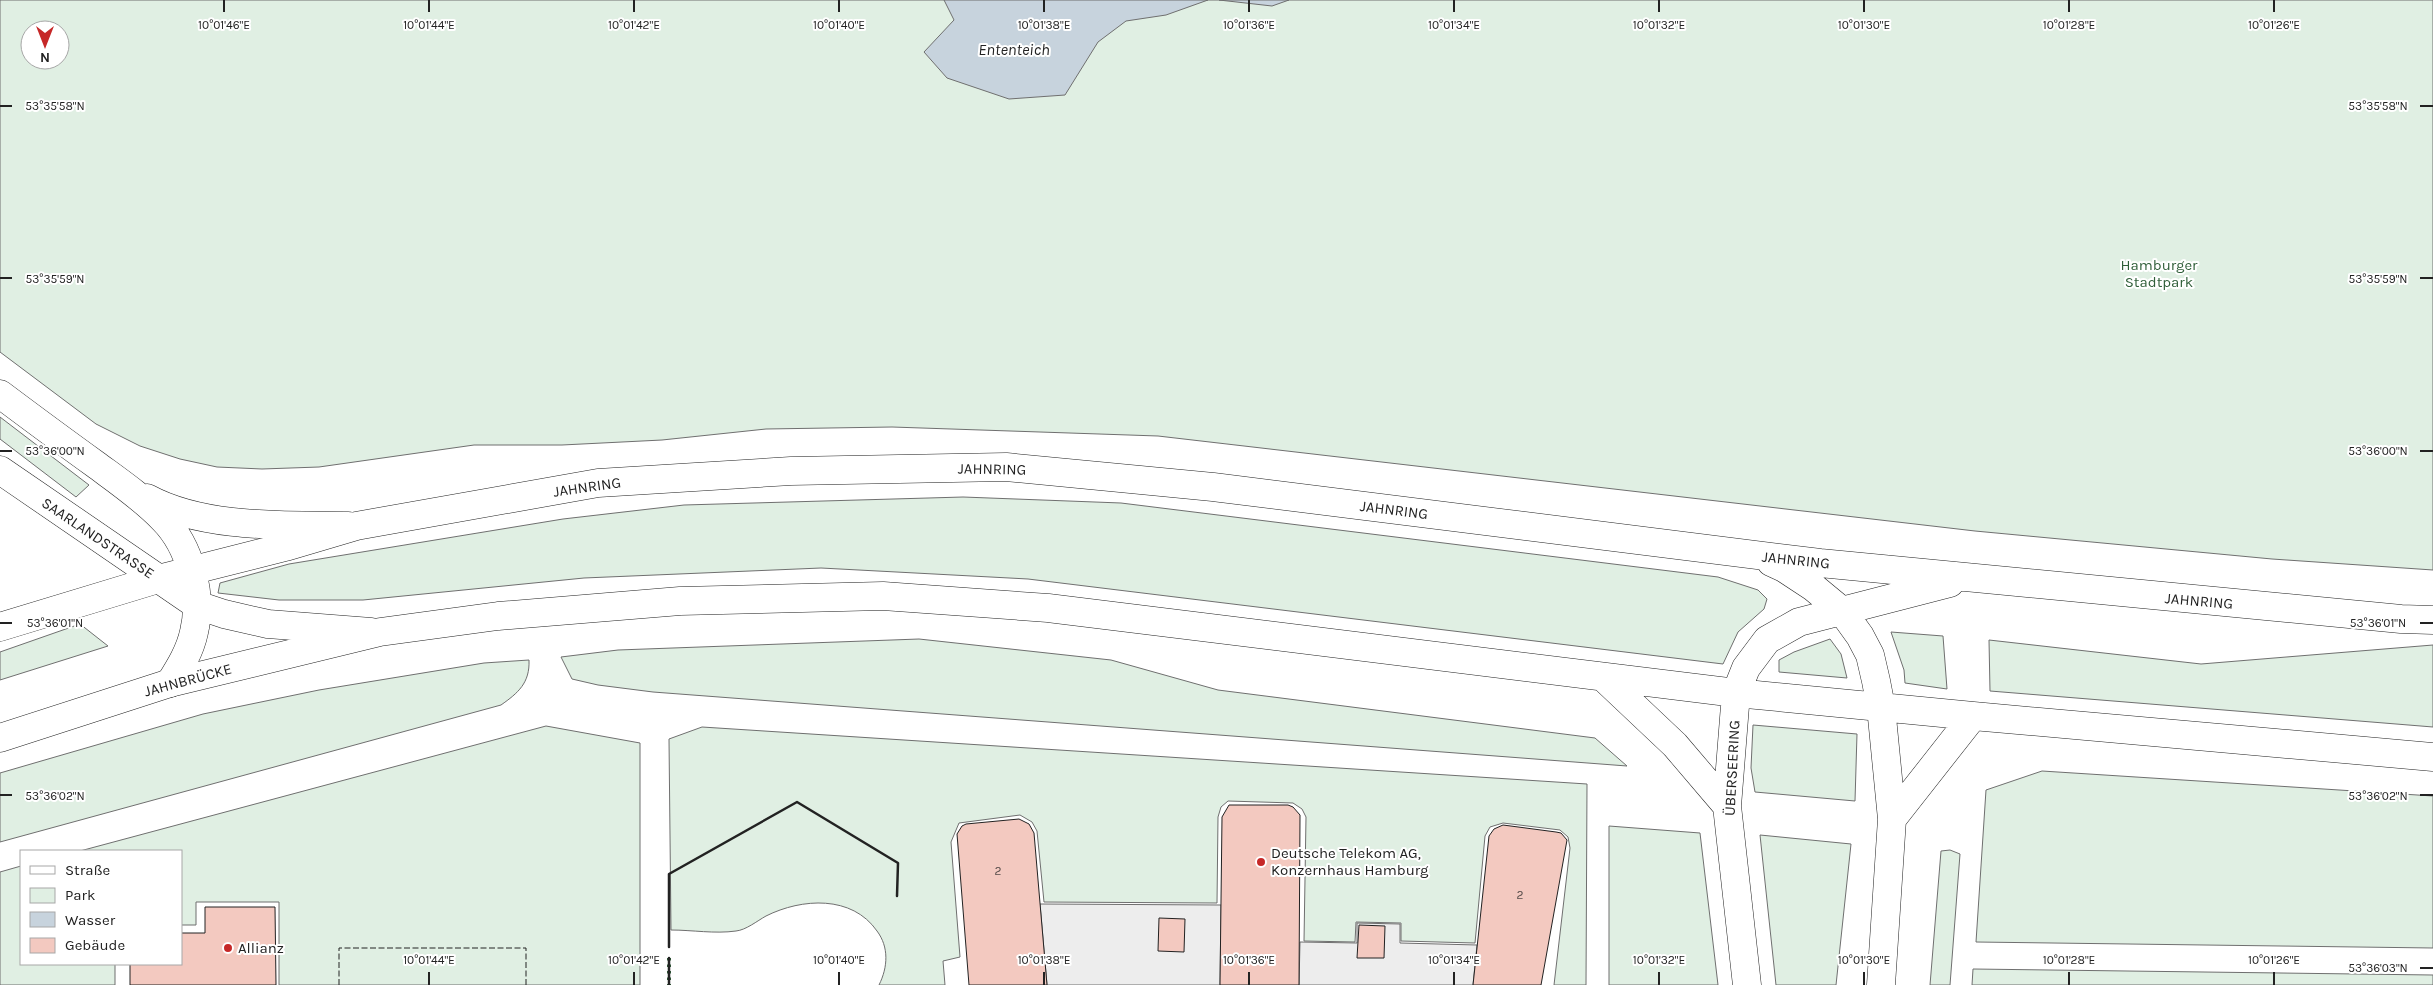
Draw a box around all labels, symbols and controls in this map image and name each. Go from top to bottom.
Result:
text: 10°01'46"E [198,18,250,32]
text: 10°01'44"E [403,18,455,32]
text: 10°01'42"E [608,18,660,32]
text: 10°01'40"E [813,18,865,32]
text: 10°01'38"E [1018,18,1070,32]
text: 10°01'36"E [1223,18,1275,32]
text: 10°01'34"E [1428,18,1480,32]
text: 10°01'32"E [1633,18,1685,32]
text: 10°01'30"E [1838,18,1890,32]
text: 10°01'28"E [2043,18,2095,32]
text: 10°01'26"E [2248,18,2300,32]
north arrow [20,20,70,70]
water label: Ententeich [978,40,1050,59]
text: N [40,49,50,66]
text: 53°35'58"N [25,99,85,113]
text: 53°35'58"N [2348,99,2408,113]
park label: Hamburger Stadtpark [2120,256,2198,291]
text: 53°35'59"N [25,272,85,286]
text: 53°35'59"N [2348,272,2408,286]
text: 53°36'00"N [25,444,85,458]
text: 53°36'00"N [2348,444,2408,458]
street label: JAHNRING [958,459,1026,479]
street label: JAHNRING [552,473,622,501]
street label: SAARLANDSTRASSE [38,494,158,582]
street label: JAHNRING [1359,497,1429,523]
street label: JAHNRING [1761,547,1831,573]
street label: JAHNRING [2164,589,2234,613]
text: 53°36'01"N [27,616,83,630]
text: 53°36'01"N [2350,616,2406,630]
street label: JAHNBRÜCKE [142,660,234,700]
street label: ÜBERSEERING [1721,720,1743,816]
text: 53°36'02"N [25,789,85,803]
text: 53°36'02"N [2348,789,2408,803]
place label: Deutsche Telekom AG, Konzernhaus Hamburg [1271,844,1429,879]
legend [20,850,182,965]
marker: Deutsche Telekom AG, Konzernhaus Hamburg [1255,856,1267,868]
text: Straße [65,861,110,879]
house number: 2 [995,864,1002,878]
text: Park [65,886,95,904]
house number: 2 [1517,888,1524,902]
text: Wasser [65,911,116,929]
text: Gebäude [65,936,125,954]
place label: Allianz [238,939,284,957]
marker: Allianz [222,942,234,954]
text: 10°01'44"E [403,953,455,967]
text: 10°01'42"E [608,953,660,967]
text: 10°01'40"E [813,953,865,967]
text: 10°01'38"E [1018,953,1070,967]
text: 10°01'36"E [1223,953,1275,967]
text: 10°01'34"E [1428,953,1480,967]
text: 10°01'32"E [1633,953,1685,967]
text: 10°01'30"E [1838,953,1890,967]
text: 10°01'28"E [2043,953,2095,967]
text: 10°01'26"E [2248,953,2300,967]
text: 53°36'03"N [2348,961,2408,975]

